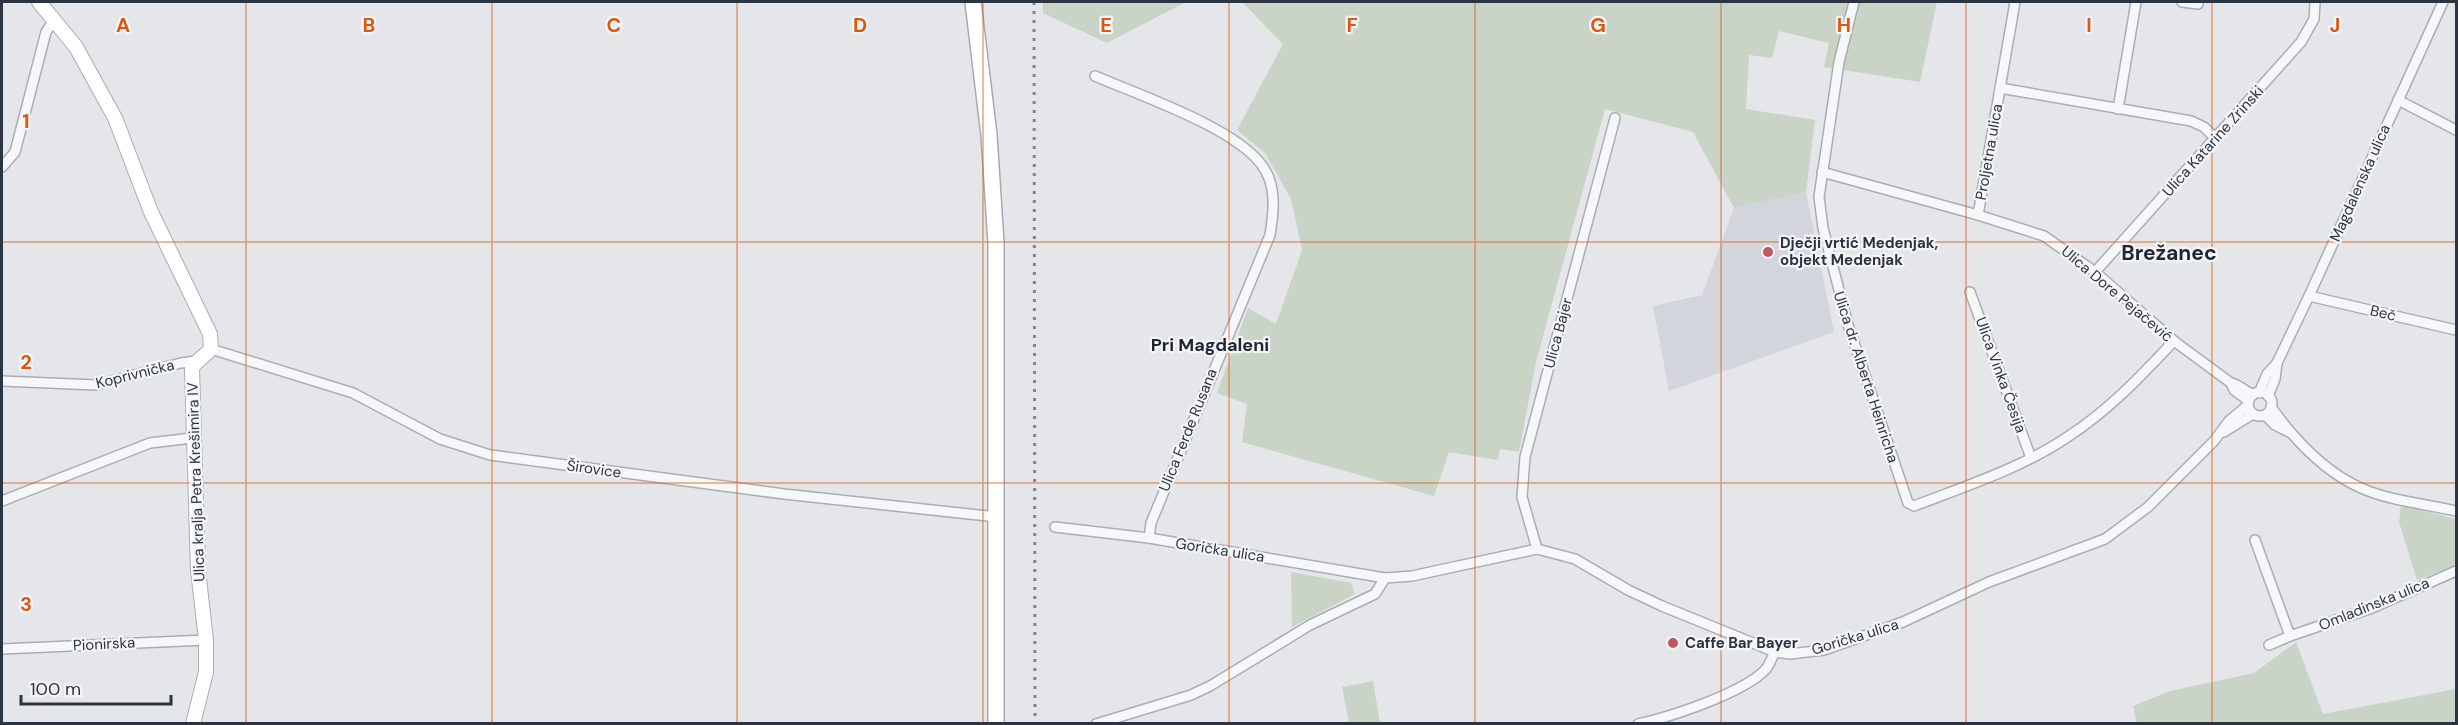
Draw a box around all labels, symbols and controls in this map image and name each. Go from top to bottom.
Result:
text: A [116,12,130,38]
text: B [363,12,375,38]
text: C [607,12,621,38]
text: D [853,12,867,38]
text: E [1100,12,1112,38]
text: F [1346,12,1358,38]
text: G [1590,12,1606,38]
text: H [1837,12,1851,38]
text: I [2086,12,2092,38]
text: J [2330,12,2340,38]
street label: Ulica Katarine Zrinski [2158,81,2268,201]
street label: Proljetna ulica [1971,102,2007,202]
text: 1 [22,108,30,134]
street label: Magdalenska ulica [2325,121,2395,245]
place label: Dječji vrtić Medenjak, objekt Medenjak [1780,233,1938,270]
district label: Brežanec [2121,239,2217,267]
street label: Ulica Dore Pejačević [2057,241,2177,347]
marker: Dječji vrtić Medenjak, objekt Medenjak [1761,245,1775,259]
street label: Ulica dr. Alberta Heinricha [1829,289,1903,465]
street label: Ulica Bajer [1539,295,1577,371]
street label: Beč [2368,300,2398,326]
street label: Ulica Vinka Česija [1971,314,2031,436]
district label: Pri Magdaleni [1151,333,1269,357]
text: 2 [20,349,32,375]
street label: Koprivnička [94,355,176,393]
street label: Ulica Ferde Rusana [1154,366,1222,494]
street label: Ulica kralja Petra Krešimira IV [183,382,209,582]
street label: Širovice [566,455,622,483]
street label: Gorička ulica [1174,533,1266,567]
street label: Omladinska ulica [2316,573,2432,635]
text: 3 [20,591,32,617]
street label: Gorička ulica [1809,614,1901,660]
street label: Pionirska [72,632,136,656]
place label: Caffe Bar Bayer [1685,633,1798,653]
marker: Caffe Bar Bayer [1666,636,1680,650]
scale bar [21,668,171,706]
text: 100 m [30,677,81,701]

